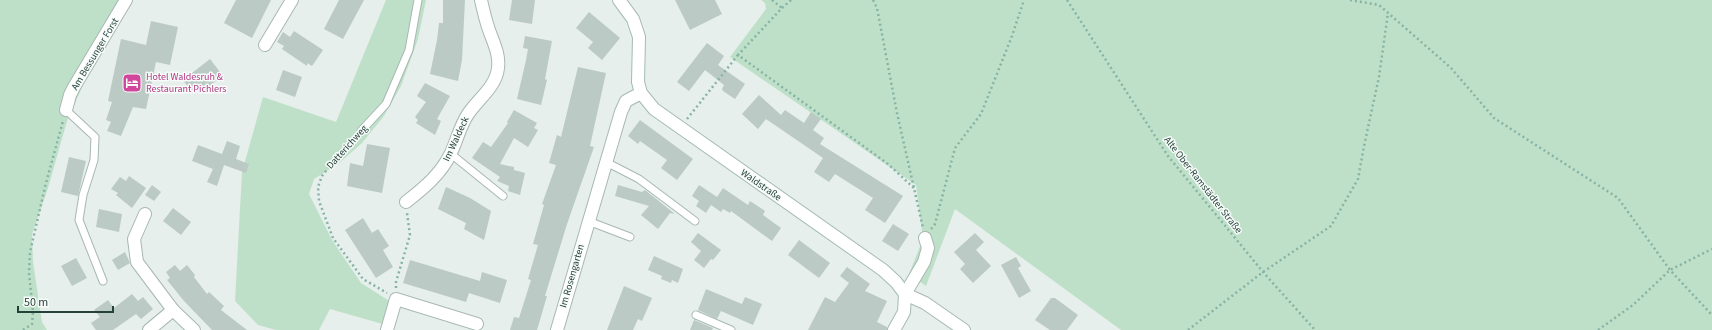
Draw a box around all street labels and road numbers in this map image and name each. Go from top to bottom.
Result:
street label: Am Bessunger Forst [68,15,122,93]
street label: Im Waldeck [439,114,473,164]
street label: Datterichweg [323,122,371,172]
street label: Alte Ober-Ramstädter Straße [1161,134,1245,236]
street label: Waldstraße [738,166,784,204]
street label: Im Rosengarten [556,243,588,309]

